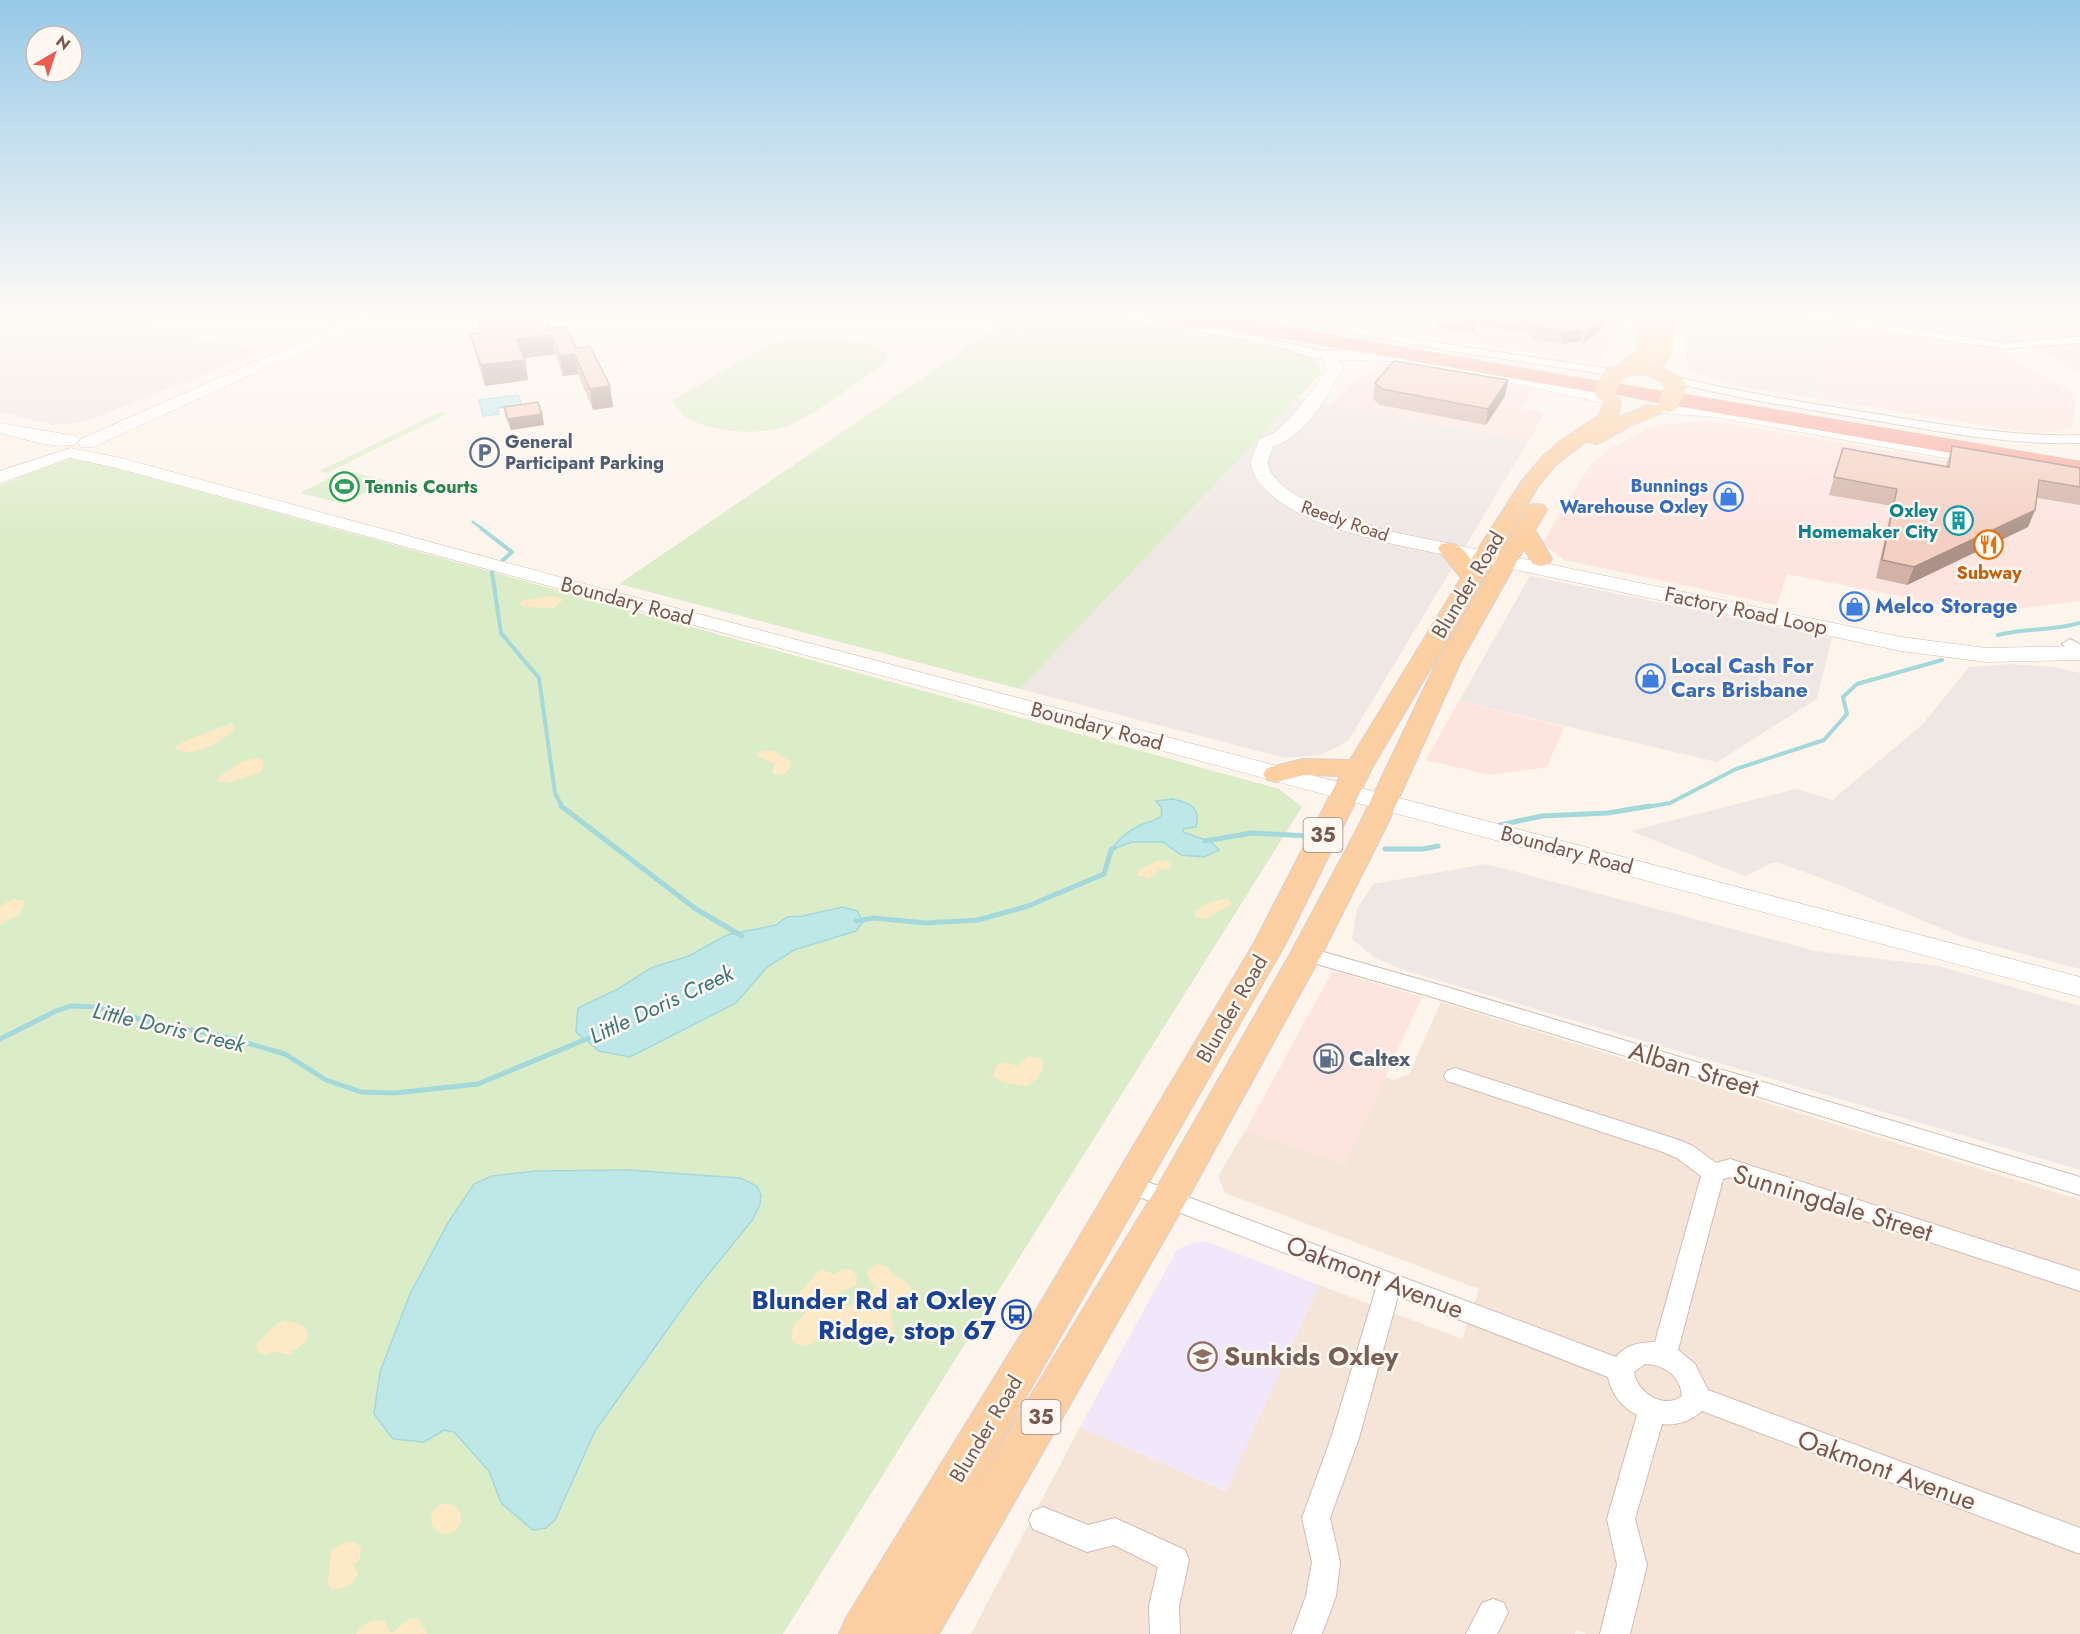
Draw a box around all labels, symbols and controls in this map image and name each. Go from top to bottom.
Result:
north arrow [24,24,84,84]
text: N [51,30,75,56]
place label: General Participant Parking [505,429,664,476]
parking icon: General Participant Parking [468,436,500,468]
sports icon: Tennis Courts [328,471,360,503]
place label: Bunnings Warehouse Oxley [1560,473,1709,520]
place label: Tennis Courts [365,474,478,500]
shop icon: Bunnings Warehouse Oxley [1713,480,1745,512]
street label: Reedy Road [1298,494,1392,548]
place label: Oxley Homemaker City [1798,498,1939,545]
building icon: Oxley Homemaker City [1943,505,1975,537]
street label: Blunder Road [1424,526,1512,644]
restaurant icon: Subway [1973,528,2005,560]
place label: Subway [1956,560,2022,586]
street label: Boundary Road [557,569,697,633]
street label: Factory Road Loop [1662,579,1830,643]
shop icon: Melco Storage [1838,590,1870,622]
place label: Melco Storage [1875,591,2017,621]
place label: Local Cash For Cars Brisbane [1671,651,1814,705]
shop icon: Local Cash For Cars Brisbane [1634,662,1666,694]
street label: Boundary Road [1027,694,1167,758]
road number: 35 [1304,818,1342,852]
street label: Boundary Road [1497,818,1637,882]
street label: Blunder Road [1189,949,1275,1069]
water label: Little Doris Creek [584,956,740,1051]
water label: Little Doris Creek [90,994,250,1060]
street label: Alban Street [1624,1031,1764,1107]
fuel station icon: Caltex [1312,1043,1344,1075]
place label: Caltex [1349,1044,1411,1074]
street label: Sunningdale Street [1728,1155,1938,1252]
street label: Oakmont Avenue [1281,1226,1469,1328]
place label: Blunder Rd at Oxley Ridge, stop 67 [751,1281,996,1349]
bus stop icon: Blunder Rd at Oxley Ridge, stop 67 [1001,1299,1033,1331]
place label: Sunkids Oxley [1224,1337,1399,1375]
school or university icon: Sunkids Oxley [1187,1340,1219,1372]
street label: Blunder Road [942,1370,1030,1488]
road number: 35 [1022,1400,1060,1434]
street label: Oakmont Avenue [1792,1420,1982,1520]

